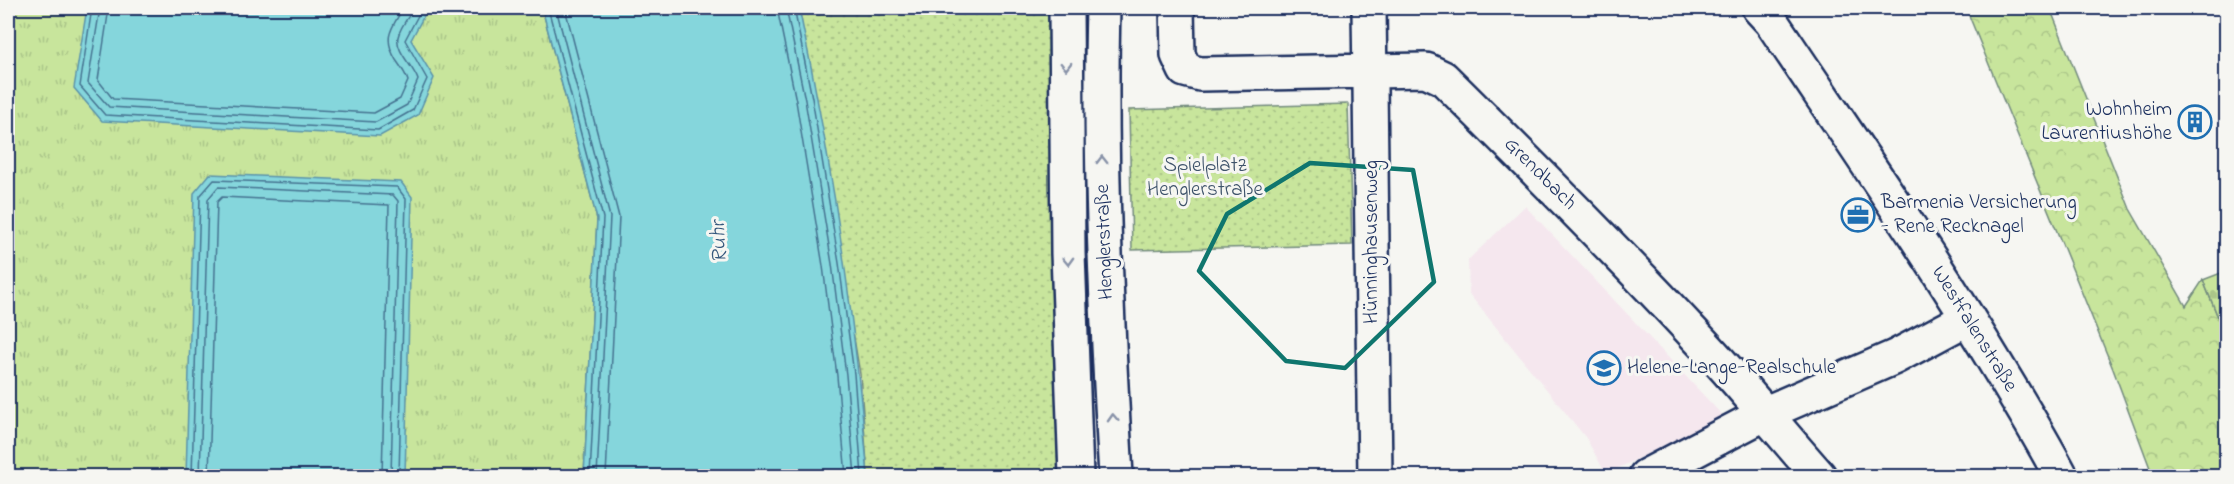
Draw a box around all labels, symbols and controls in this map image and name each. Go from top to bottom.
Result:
one-way arrow [1060,61,1072,70]
place label: Wohnheim Laurentiushöhe [2042,95,2173,149]
building icon: Wohnheim Laurentiushöhe [2177,104,2213,140]
street label: Grendbach [1497,131,1583,217]
park label: Spielplatz Henglerstraße [1147,151,1264,207]
one-way arrow [1096,156,1108,165]
street label: Hünninghausenweg [1357,160,1389,324]
street label: Henglerstraße [1088,183,1124,300]
place label: Barmenia Versicherung - Rene Recknagel [1880,188,2077,244]
office icon: Barmenia Versicherung - Rene Recknagel [1840,197,1876,233]
water label: Ruhr [703,217,737,264]
one-way arrow [1062,256,1074,265]
street label: Westfalenstraße [1923,260,2025,398]
school or university icon: Helene-Lange-Realschule [1586,350,1622,386]
place label: Helene-Lange-Realschule [1627,353,1837,385]
one-way arrow [1106,414,1119,423]

